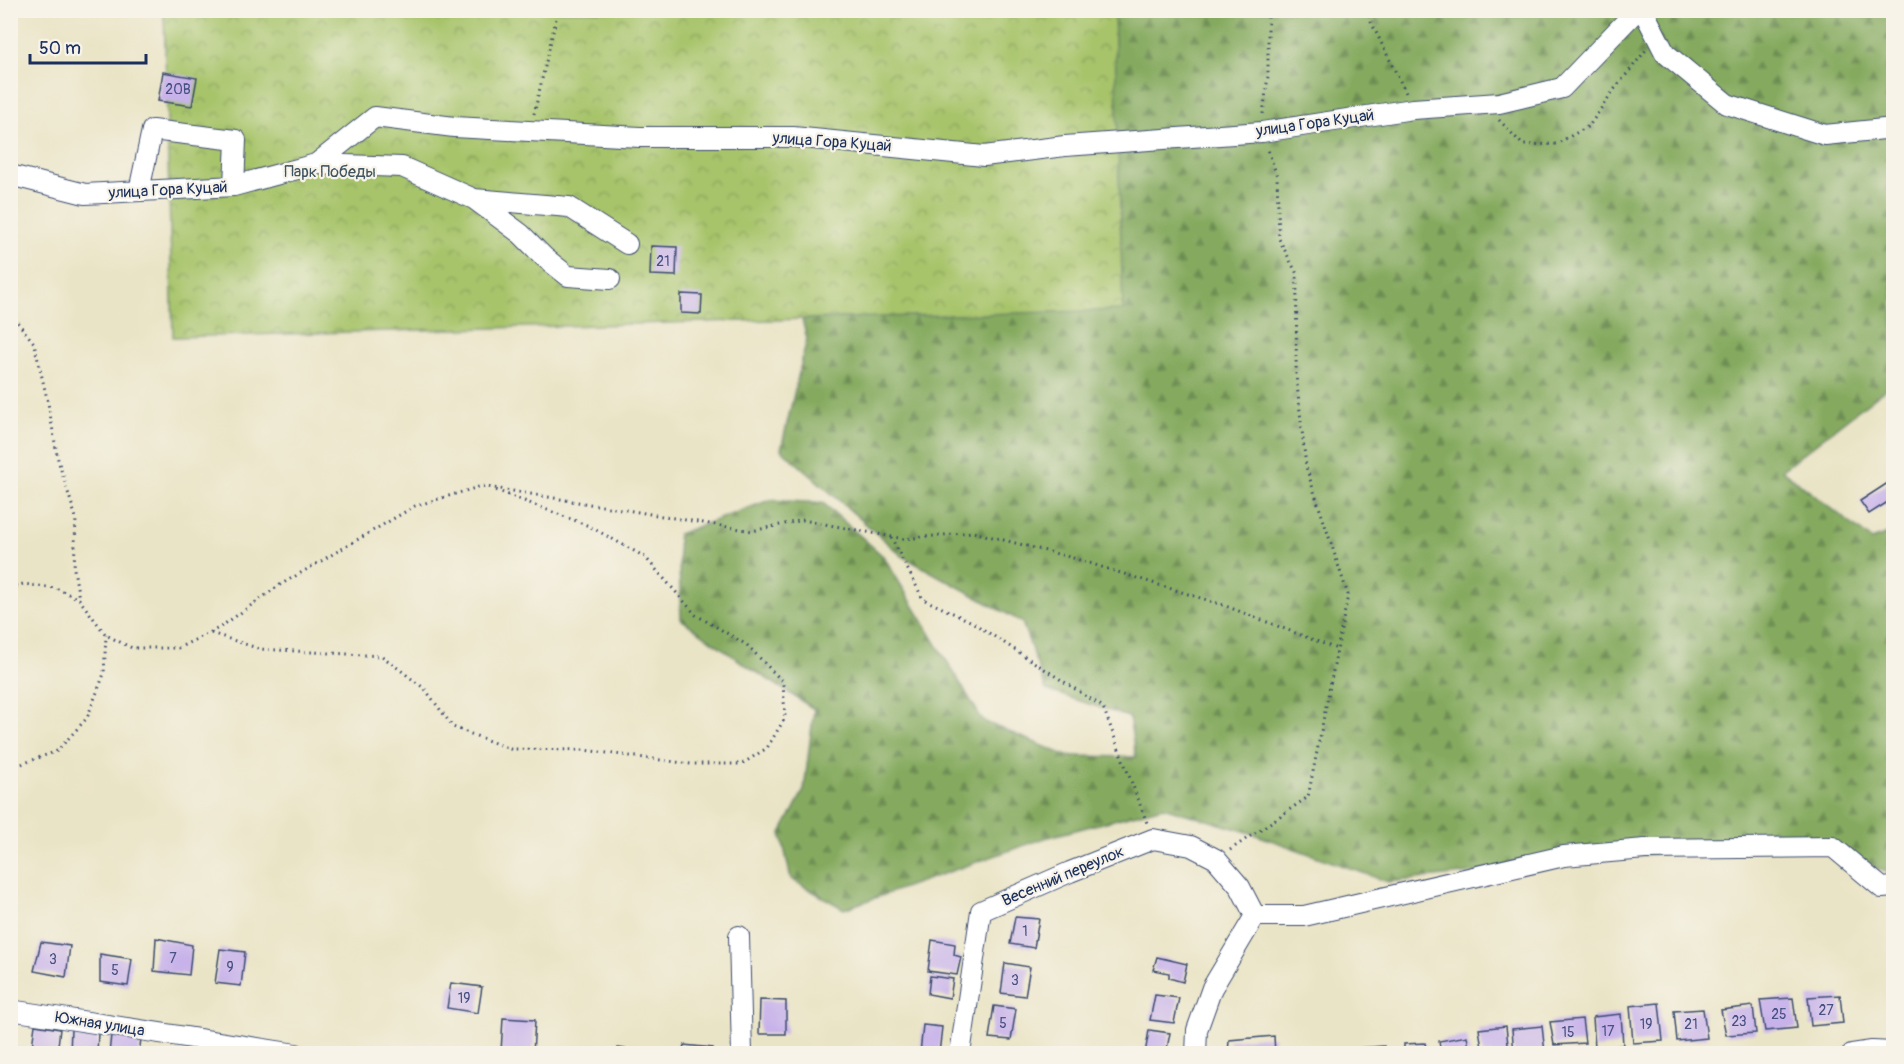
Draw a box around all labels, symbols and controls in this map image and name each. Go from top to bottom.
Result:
scale bar [30,27,146,65]
text: 50 m [39,37,81,60]
house number: 20В [165,81,191,98]
street label: улица Гора Куцай [1254,105,1375,141]
street label: улица Гора Куцай [771,128,892,156]
park label: Парк Победы [284,162,376,182]
street label: улица Гора Куцай [107,177,228,203]
house number: 21 [656,253,670,270]
street label: Весенний переулок [999,841,1127,911]
house number: 1 [1022,923,1028,940]
house number: 7 [169,950,177,967]
house number: 3 [49,951,57,968]
house number: 9 [226,959,234,976]
house number: 5 [111,962,119,979]
house number: 3 [1011,972,1019,989]
house number: 19 [458,990,470,1007]
house number: 27 [1818,1002,1834,1019]
house number: 25 [1771,1006,1787,1023]
street label: Южная улица [54,1007,146,1041]
house number: 23 [1731,1013,1747,1030]
house number: 5 [999,1015,1007,1032]
house number: 19 [1640,1016,1652,1033]
house number: 21 [1684,1016,1698,1033]
house number: 17 [1602,1023,1615,1040]
house number: 15 [1561,1024,1575,1041]

